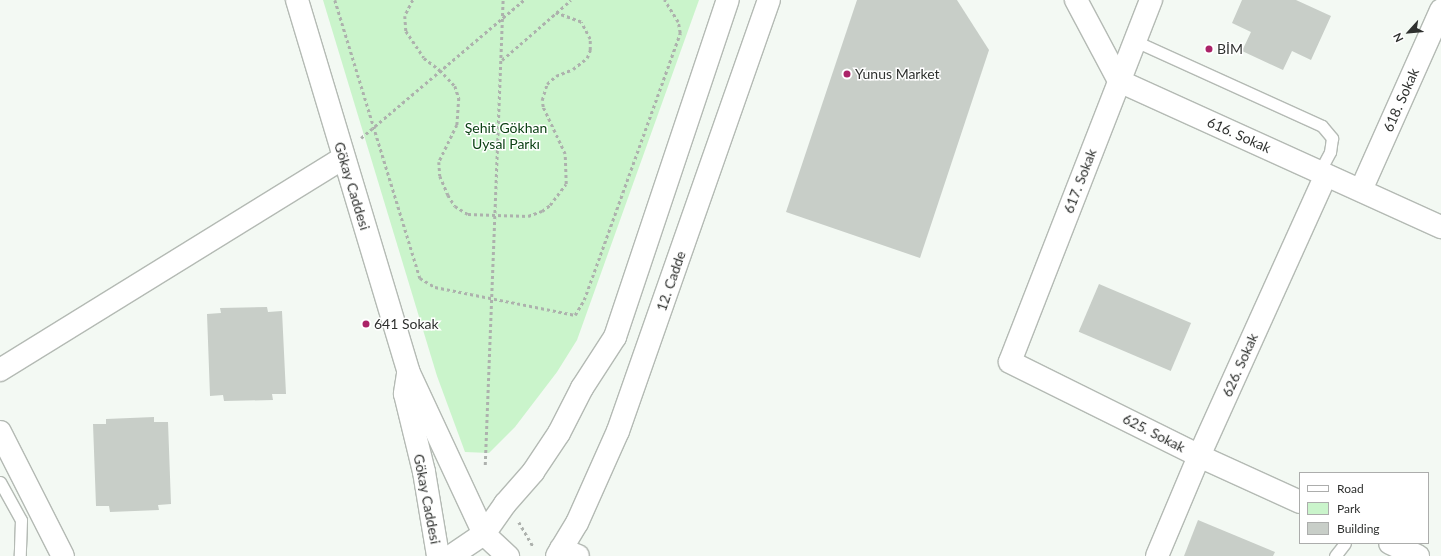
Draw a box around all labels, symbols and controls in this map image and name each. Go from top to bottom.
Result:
north arrow [1389,12,1429,52]
text: N [1390,31,1406,44]
place label: BİM [1217,41,1243,57]
marker: BİM [1204,44,1214,54]
place label: Yunus Market [855,66,940,82]
street label: 618. Sokak [1380,66,1422,134]
marker: Yunus Market [842,69,852,79]
street label: 616. Sokak [1205,114,1273,156]
park label: Şehit Gökhan Uysal Parkı [465,120,547,152]
street label: Gökay Caddesi [331,140,373,232]
street label: 617. Sokak [1060,146,1100,216]
street label: 12. Cadde [653,249,689,313]
place label: 641 Sokak [374,316,439,332]
marker: 641 Sokak [361,319,371,329]
street label: 626. Sokak [1219,331,1261,399]
street label: 625. Sokak [1120,410,1188,456]
street label: Gökay Caddesi [410,452,444,546]
legend [1299,472,1429,544]
text: Road [1337,481,1364,496]
text: Park [1337,501,1360,516]
text: Building [1337,521,1380,536]

